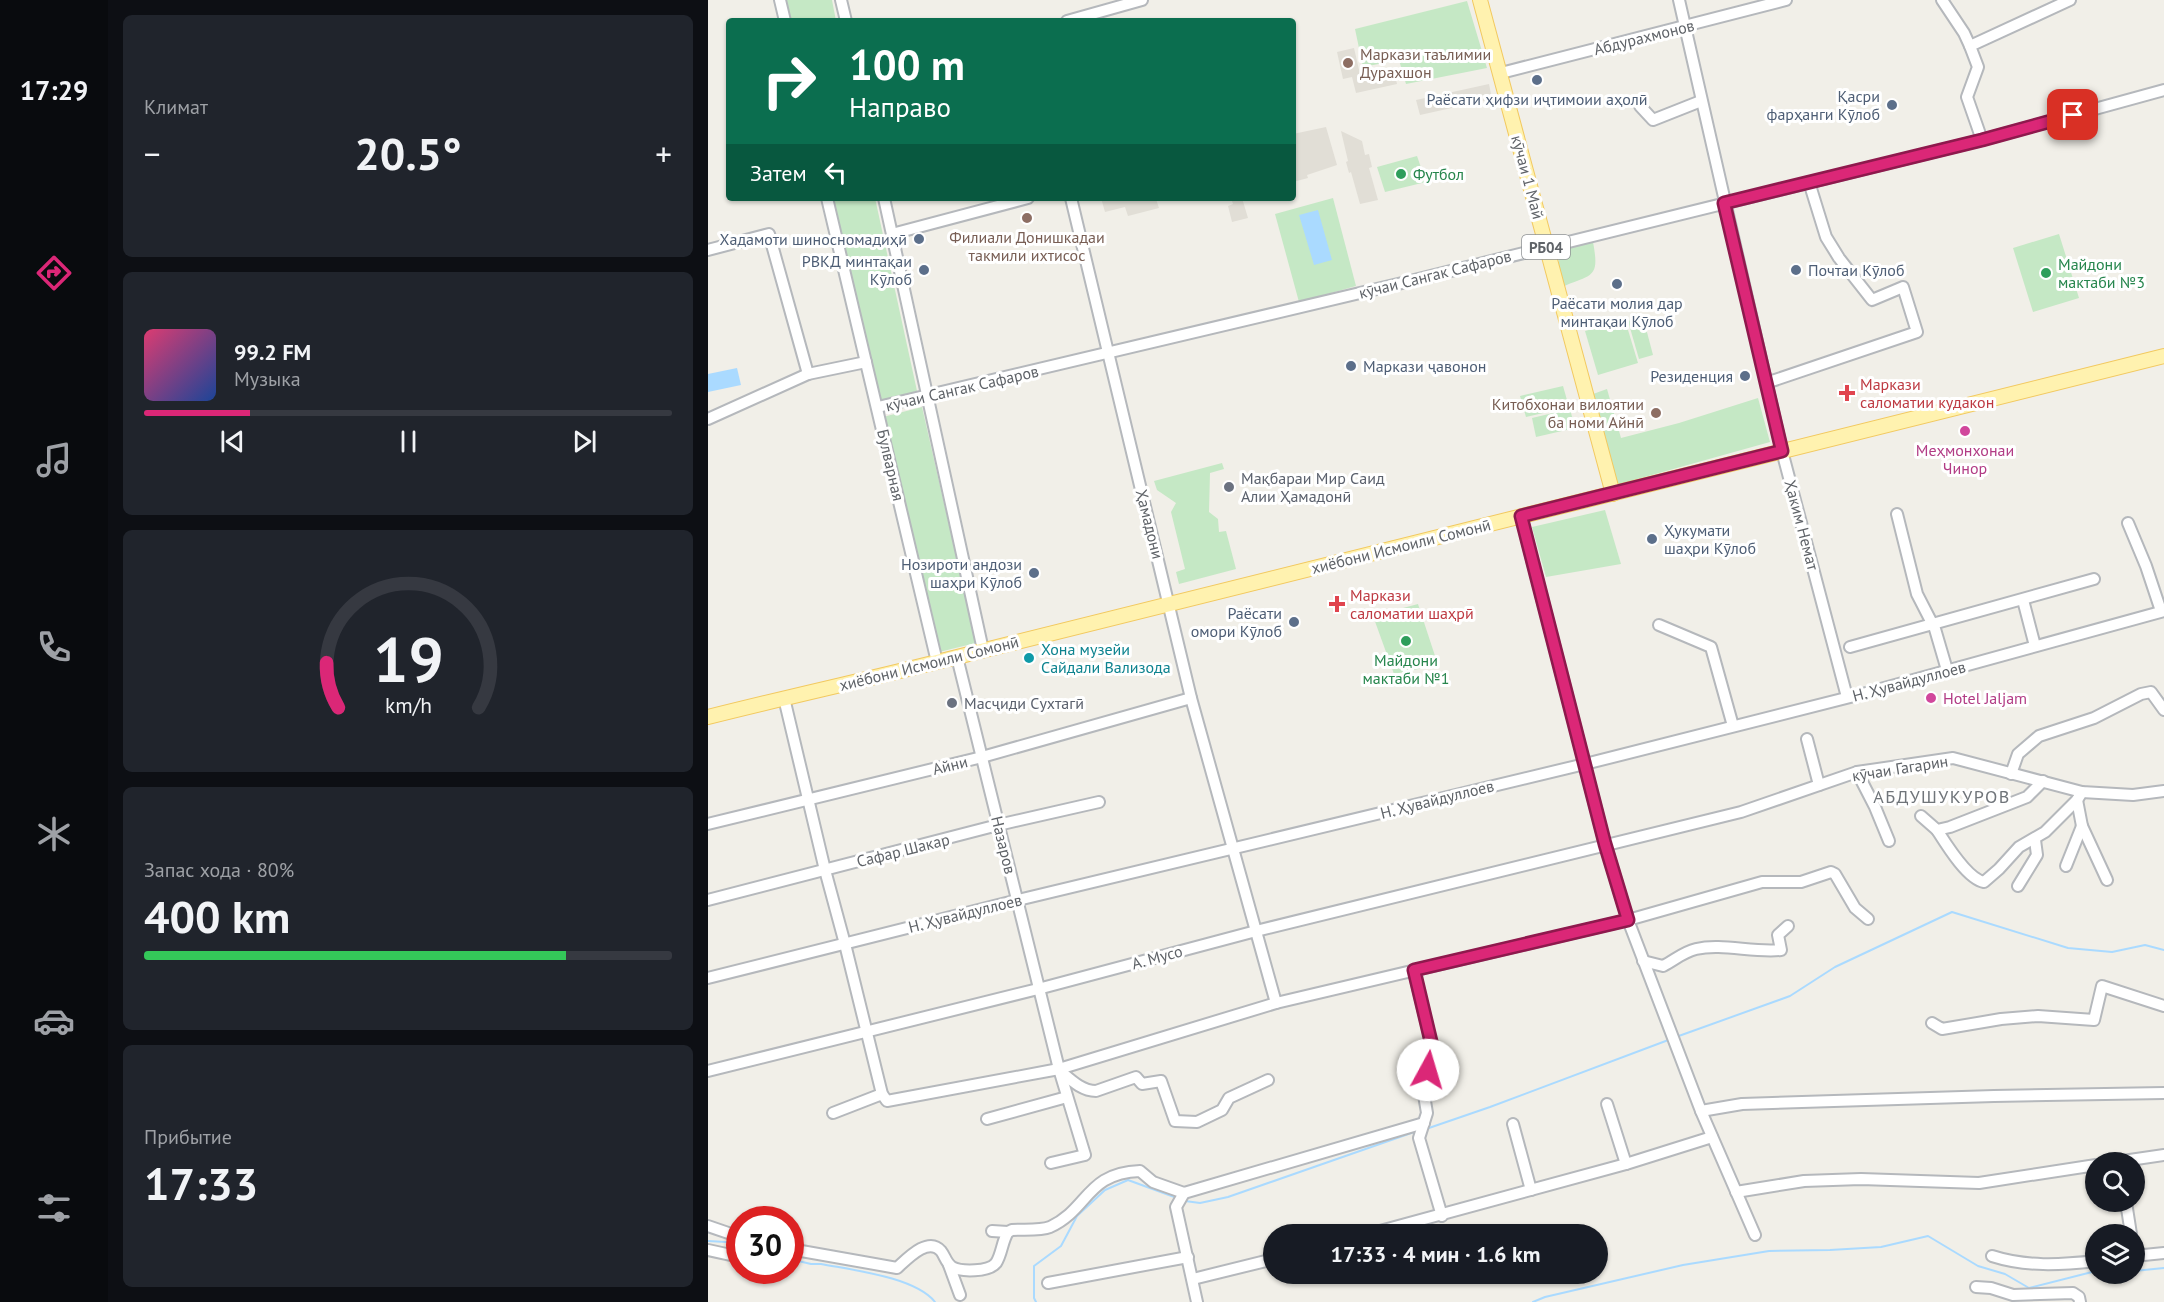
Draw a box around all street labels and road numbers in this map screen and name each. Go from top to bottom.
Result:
street label: Абдурахмонов [1592,15,1696,59]
street label: кӯчаи 1 Май [1507,133,1549,221]
road number: РБ04 [1522,235,1570,259]
street label: кӯчаи Сангак Сафаров [1357,245,1513,303]
street label: кӯчаи Сангак Сафаров [884,361,1040,415]
street label: Булварная [873,427,909,503]
street label: Ҳаким Немат [1780,478,1824,573]
street label: Ҳамадони [1132,487,1168,561]
street label: хиёбони Исмоили Сомонӣ [1309,514,1493,578]
street label: хиёбони Исмоили Сомонӣ [837,631,1021,695]
street label: Н. Ҳувайдуллоев [1850,656,1968,706]
street label: Айни [930,751,970,779]
street label: кӯчаи Гагарин [1851,751,1949,785]
street label: Н. Ҳувайдуллоев [1378,775,1496,823]
street label: Назаров [987,814,1021,876]
street label: Сафар Шакар [854,829,952,871]
street label: Н. Ҳувайдуллоев [906,889,1024,937]
street label: А. Мусо [1129,941,1185,973]

